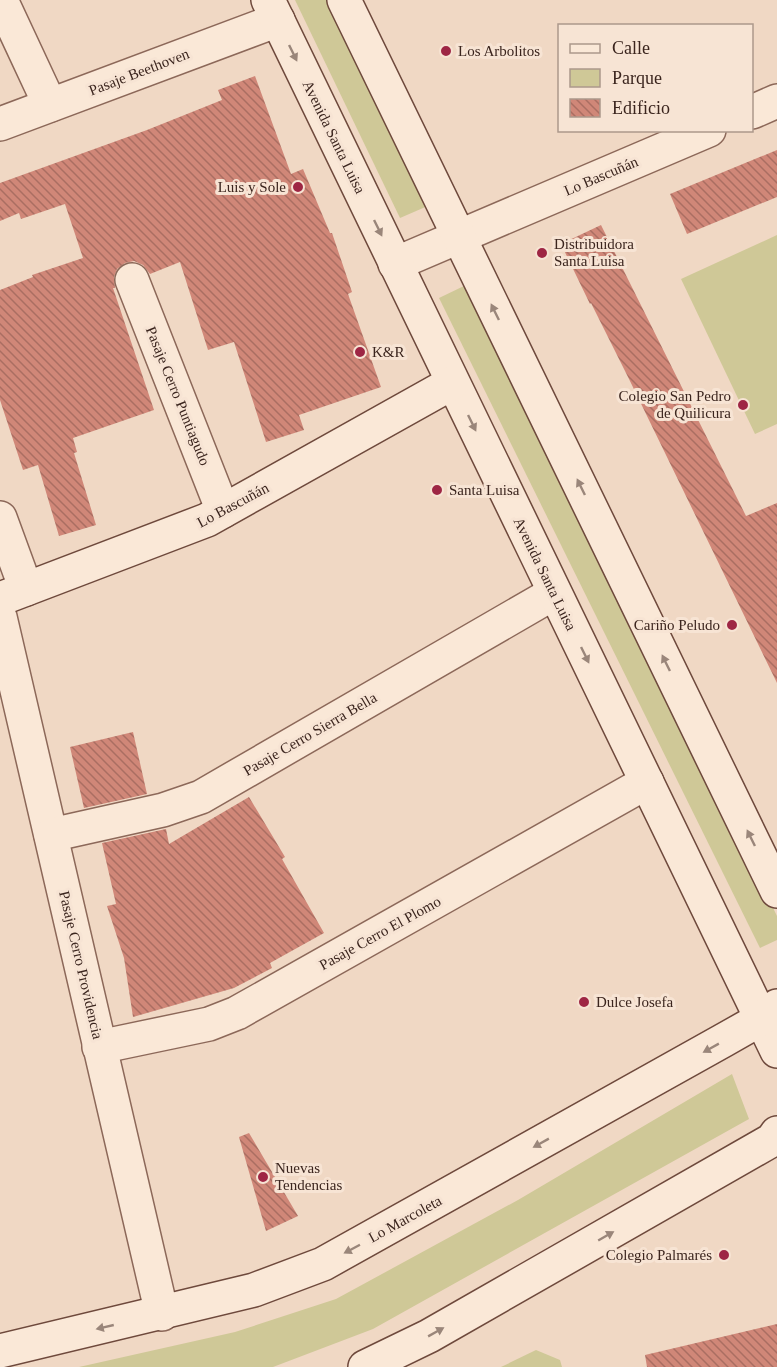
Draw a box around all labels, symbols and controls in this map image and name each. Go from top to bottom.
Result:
legend [558,24,753,132]
text: Calle [612,38,650,58]
place label: Los Arbolitos [458,43,540,59]
one-way arrow [289,44,298,61]
marker: Los Arbolitos [439,44,453,58]
street label: Pasaje Beethoven [87,45,192,99]
text: Parque [612,68,662,88]
street label: Avenida Santa Luisa [300,78,368,196]
text: Edificio [612,98,670,118]
street label: Lo Bascuñán [562,153,641,199]
place label: Luis y Sole [218,179,286,195]
marker: Luis y Sole [291,180,305,194]
one-way arrow [373,220,382,237]
place label: Distribuidora Santa Luisa [554,236,634,269]
marker: Distribuidora Santa Luisa [535,246,549,260]
one-way arrow [490,304,500,321]
street label: Pasaje Cerro Puntiagudo [143,324,213,468]
place label: K&R [372,344,405,360]
marker: K&R [353,345,367,359]
place label: Colegio San Pedro de Quilicura [619,388,731,421]
marker: Colegio San Pedro de Quilicura [736,398,750,412]
one-way arrow [466,414,476,432]
street label: Lo Bascuñán [194,479,272,531]
one-way arrow [576,479,585,496]
place label: Santa Luisa [449,482,520,498]
marker: Santa Luisa [430,483,444,497]
street label: Avenida Santa Luisa [511,515,579,633]
place label: Cariño Peludo [634,617,720,633]
marker: Cariño Peludo [725,618,739,632]
one-way arrow [580,646,589,663]
one-way arrow [661,654,671,671]
street label: Pasaje Cerro Sierra Bella [241,689,380,779]
one-way arrow [747,829,757,847]
street label: Pasaje Cerro Providencia [56,889,106,1041]
street label: Pasaje Cerro El Plomo [317,893,443,973]
place label: Dulce Josefa [596,994,673,1010]
marker: Dulce Josefa [577,995,591,1009]
one-way arrow [702,1043,719,1053]
one-way arrow [532,1138,549,1148]
place label: Nuevas Tendencias [275,1160,342,1193]
marker: Nuevas Tendencias [256,1170,270,1184]
street label: Lo Marcoleta [366,1192,445,1246]
one-way arrow [598,1230,614,1241]
one-way arrow [343,1244,360,1254]
place label: Colegio Palmarés [606,1247,712,1263]
marker: Colegio Palmarés [717,1248,731,1262]
one-way arrow [95,1322,114,1332]
one-way arrow [428,1327,445,1337]

